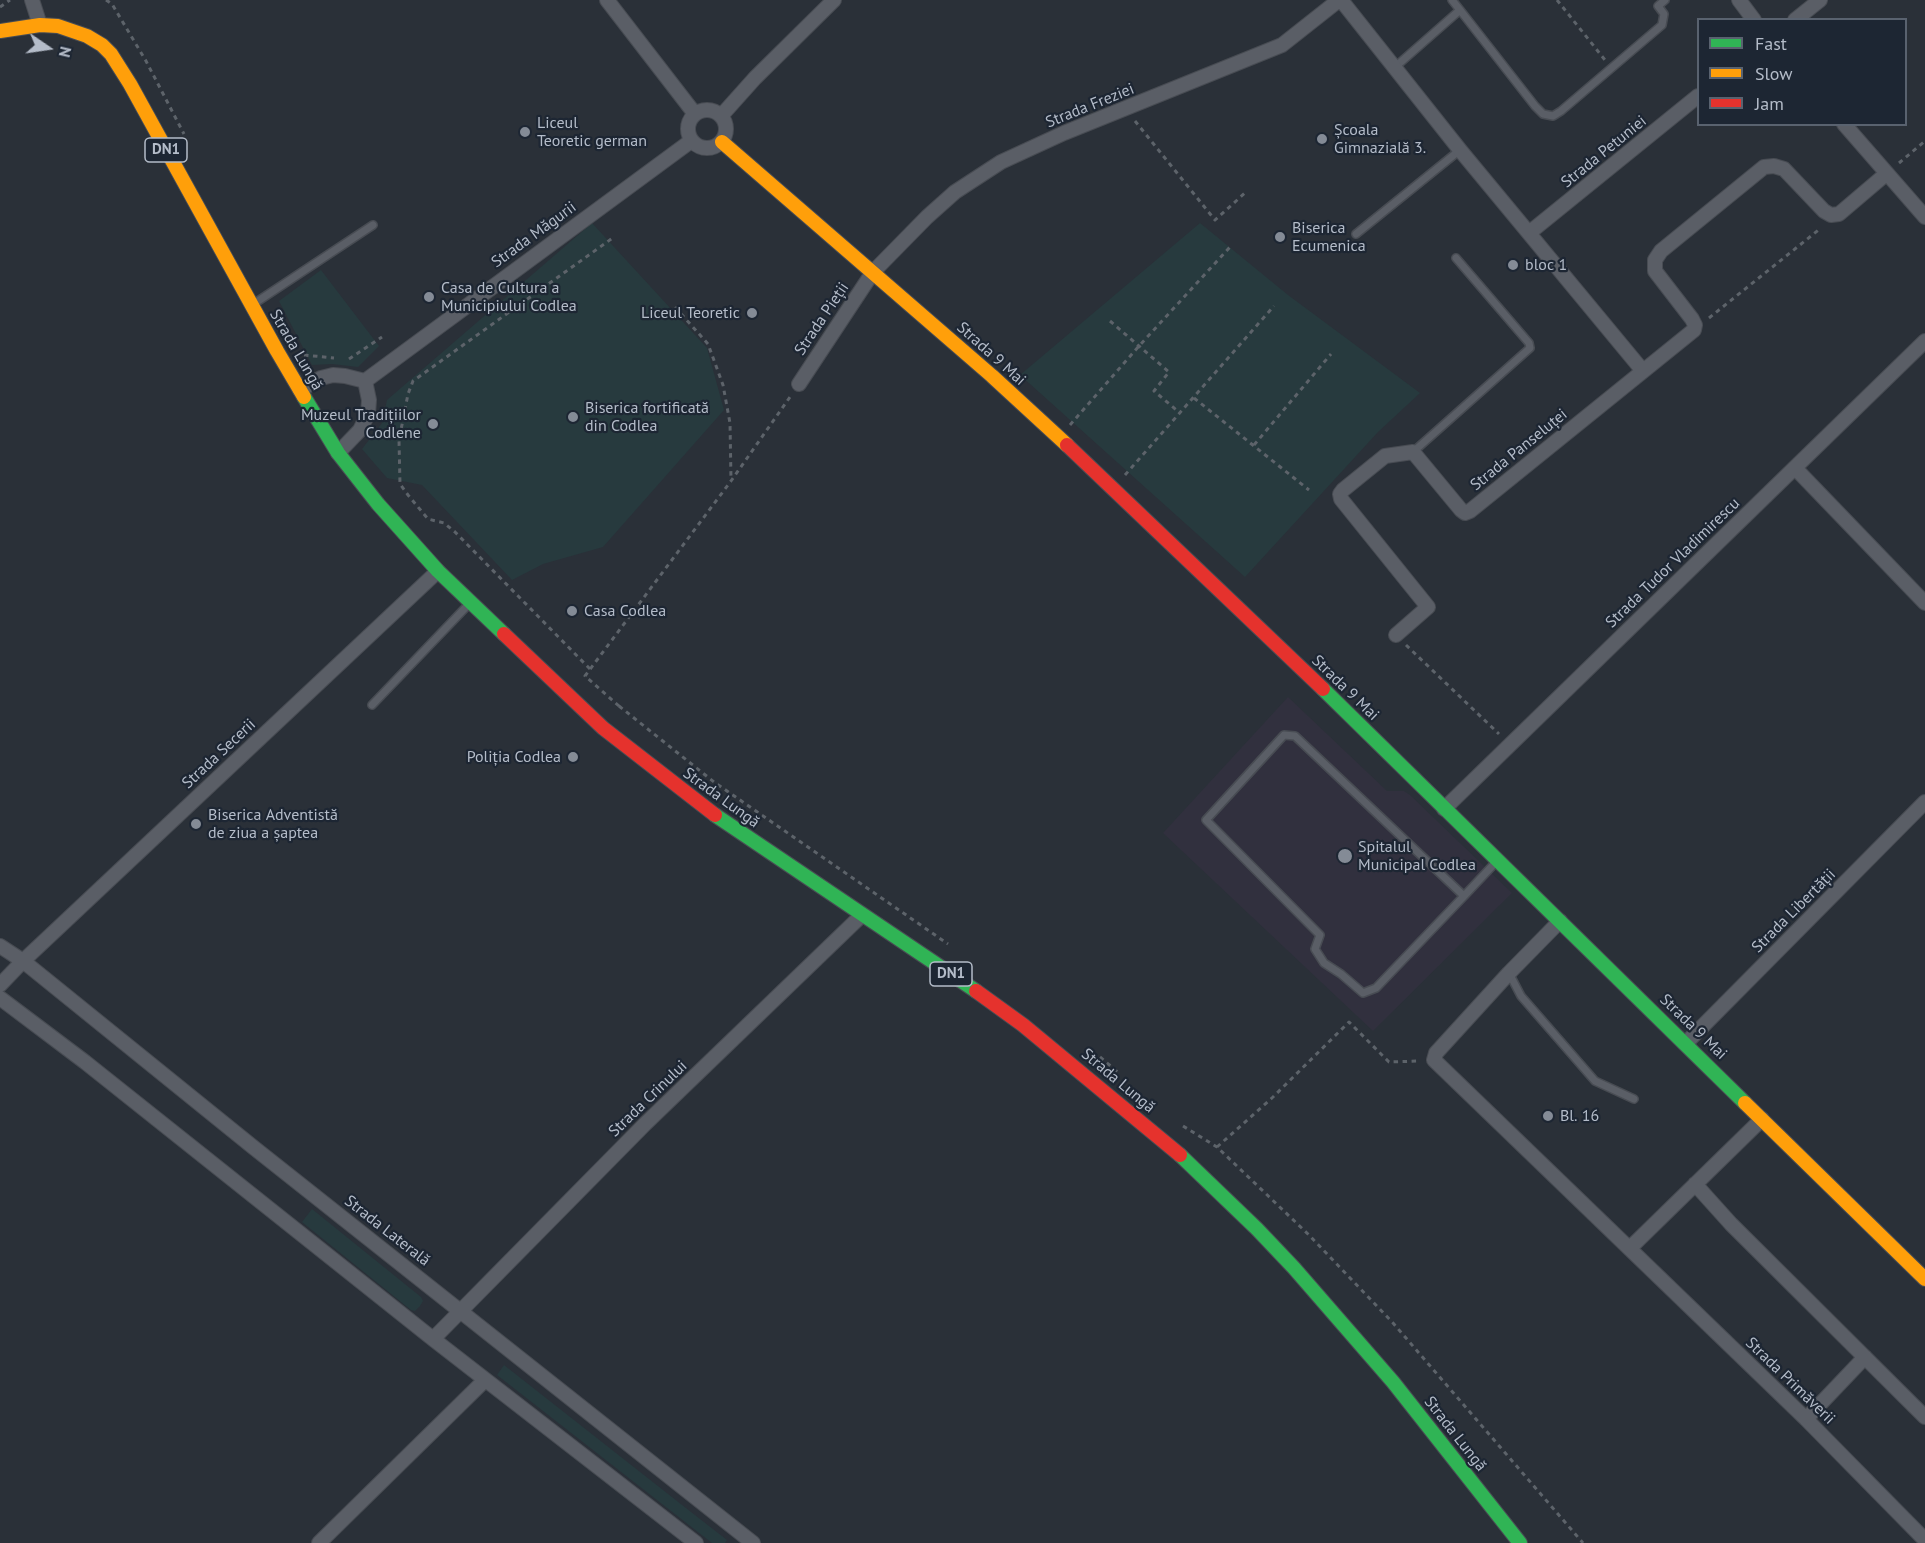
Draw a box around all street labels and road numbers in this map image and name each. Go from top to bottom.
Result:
street label: Strada Freziei [1043,80,1137,132]
street label: Strada Petuniei [1558,112,1650,192]
road number: DN1 [145,138,187,162]
street label: Strada Măgurii [488,198,580,272]
street label: Strada Pieții [791,279,853,359]
street label: Strada Lungă [265,306,327,394]
street label: Strada 9 Mai [953,318,1029,390]
street label: Strada Panseluței [1467,405,1571,495]
street label: Strada Tudor Vladimirescu [1602,494,1744,632]
street label: Strada 9 Mai [1307,651,1383,725]
street label: Strada Secerii [178,715,260,793]
street label: Strada Lungă [679,764,763,832]
street label: Strada Libertății [1748,865,1840,957]
road number: DN1 [930,962,972,986]
street label: Strada 9 Mai [1655,990,1731,1064]
street label: Strada Lungă [1077,1045,1159,1117]
street label: Strada Crinului [605,1057,691,1141]
street label: Strada Laterală [340,1192,434,1270]
street label: Strada Primăverii [1741,1334,1839,1428]
street label: Strada Lungă [1420,1393,1490,1475]

